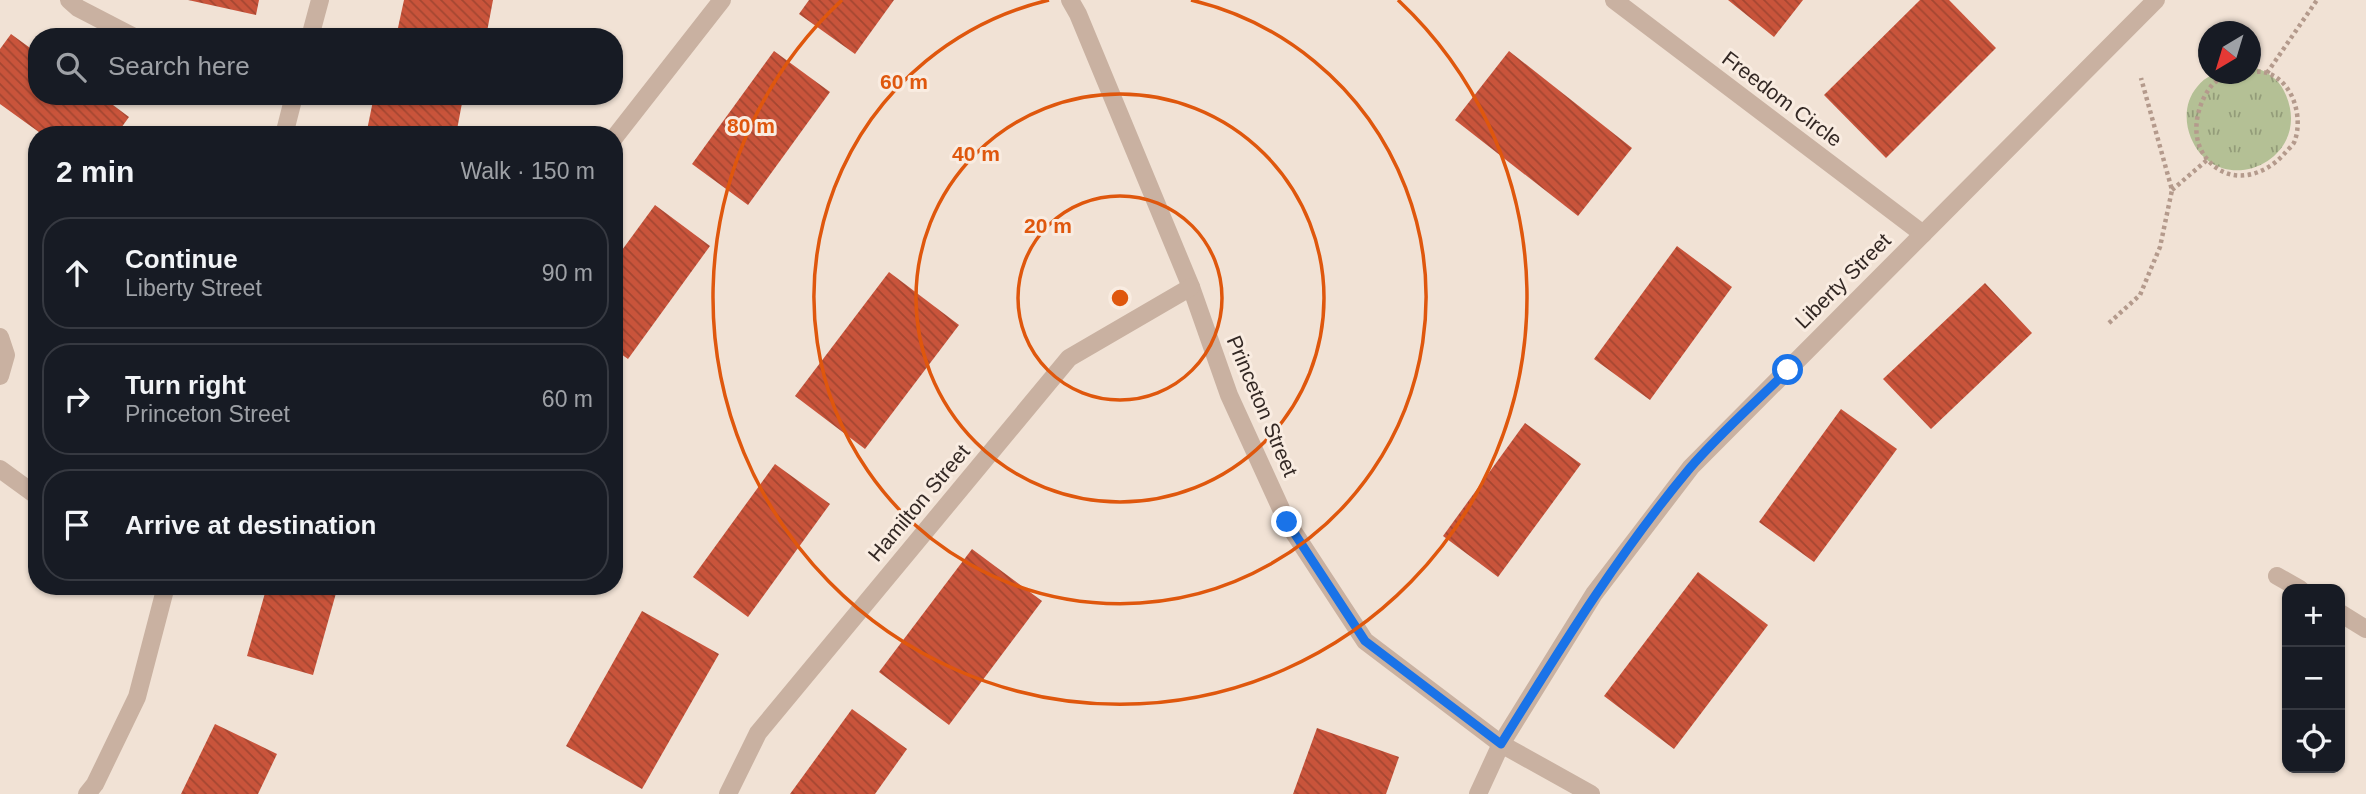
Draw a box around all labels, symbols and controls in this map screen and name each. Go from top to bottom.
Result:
north arrow [2198,21,2261,84]
search box [28,28,623,105]
street label: Freedom Circle [1718,46,1847,151]
icon: search [52,48,90,86]
text: Search here [108,51,250,81]
text: 60 m [880,70,928,93]
text: 80 m [727,114,775,137]
text: 40 m [952,142,1000,165]
text: 2 min [56,155,134,188]
text: Walk · 150 m [460,158,595,184]
text: 20 m [1024,214,1072,237]
street label: Liberty Street [1790,228,1895,333]
text: Continue [125,244,238,274]
icon: ahead [58,254,96,292]
text: 90 m [542,260,593,286]
text: Liberty Street [125,275,262,301]
centre of rings [1108,286,1132,310]
street label: Princeton Street [1222,332,1303,480]
route start [1772,354,1803,385]
text: Turn right [125,370,246,400]
icon: right [58,380,96,418]
text: 60 m [542,386,593,412]
text: Princeton Street [125,401,290,427]
street label: Hamilton Street [863,440,974,566]
icon: arrive [58,506,96,544]
route end [1271,506,1302,537]
text: Arrive at destination [125,510,376,540]
map controls [2282,584,2345,773]
button: + [2282,584,2345,647]
button: − [2282,647,2345,710]
button: locate [2282,710,2345,773]

